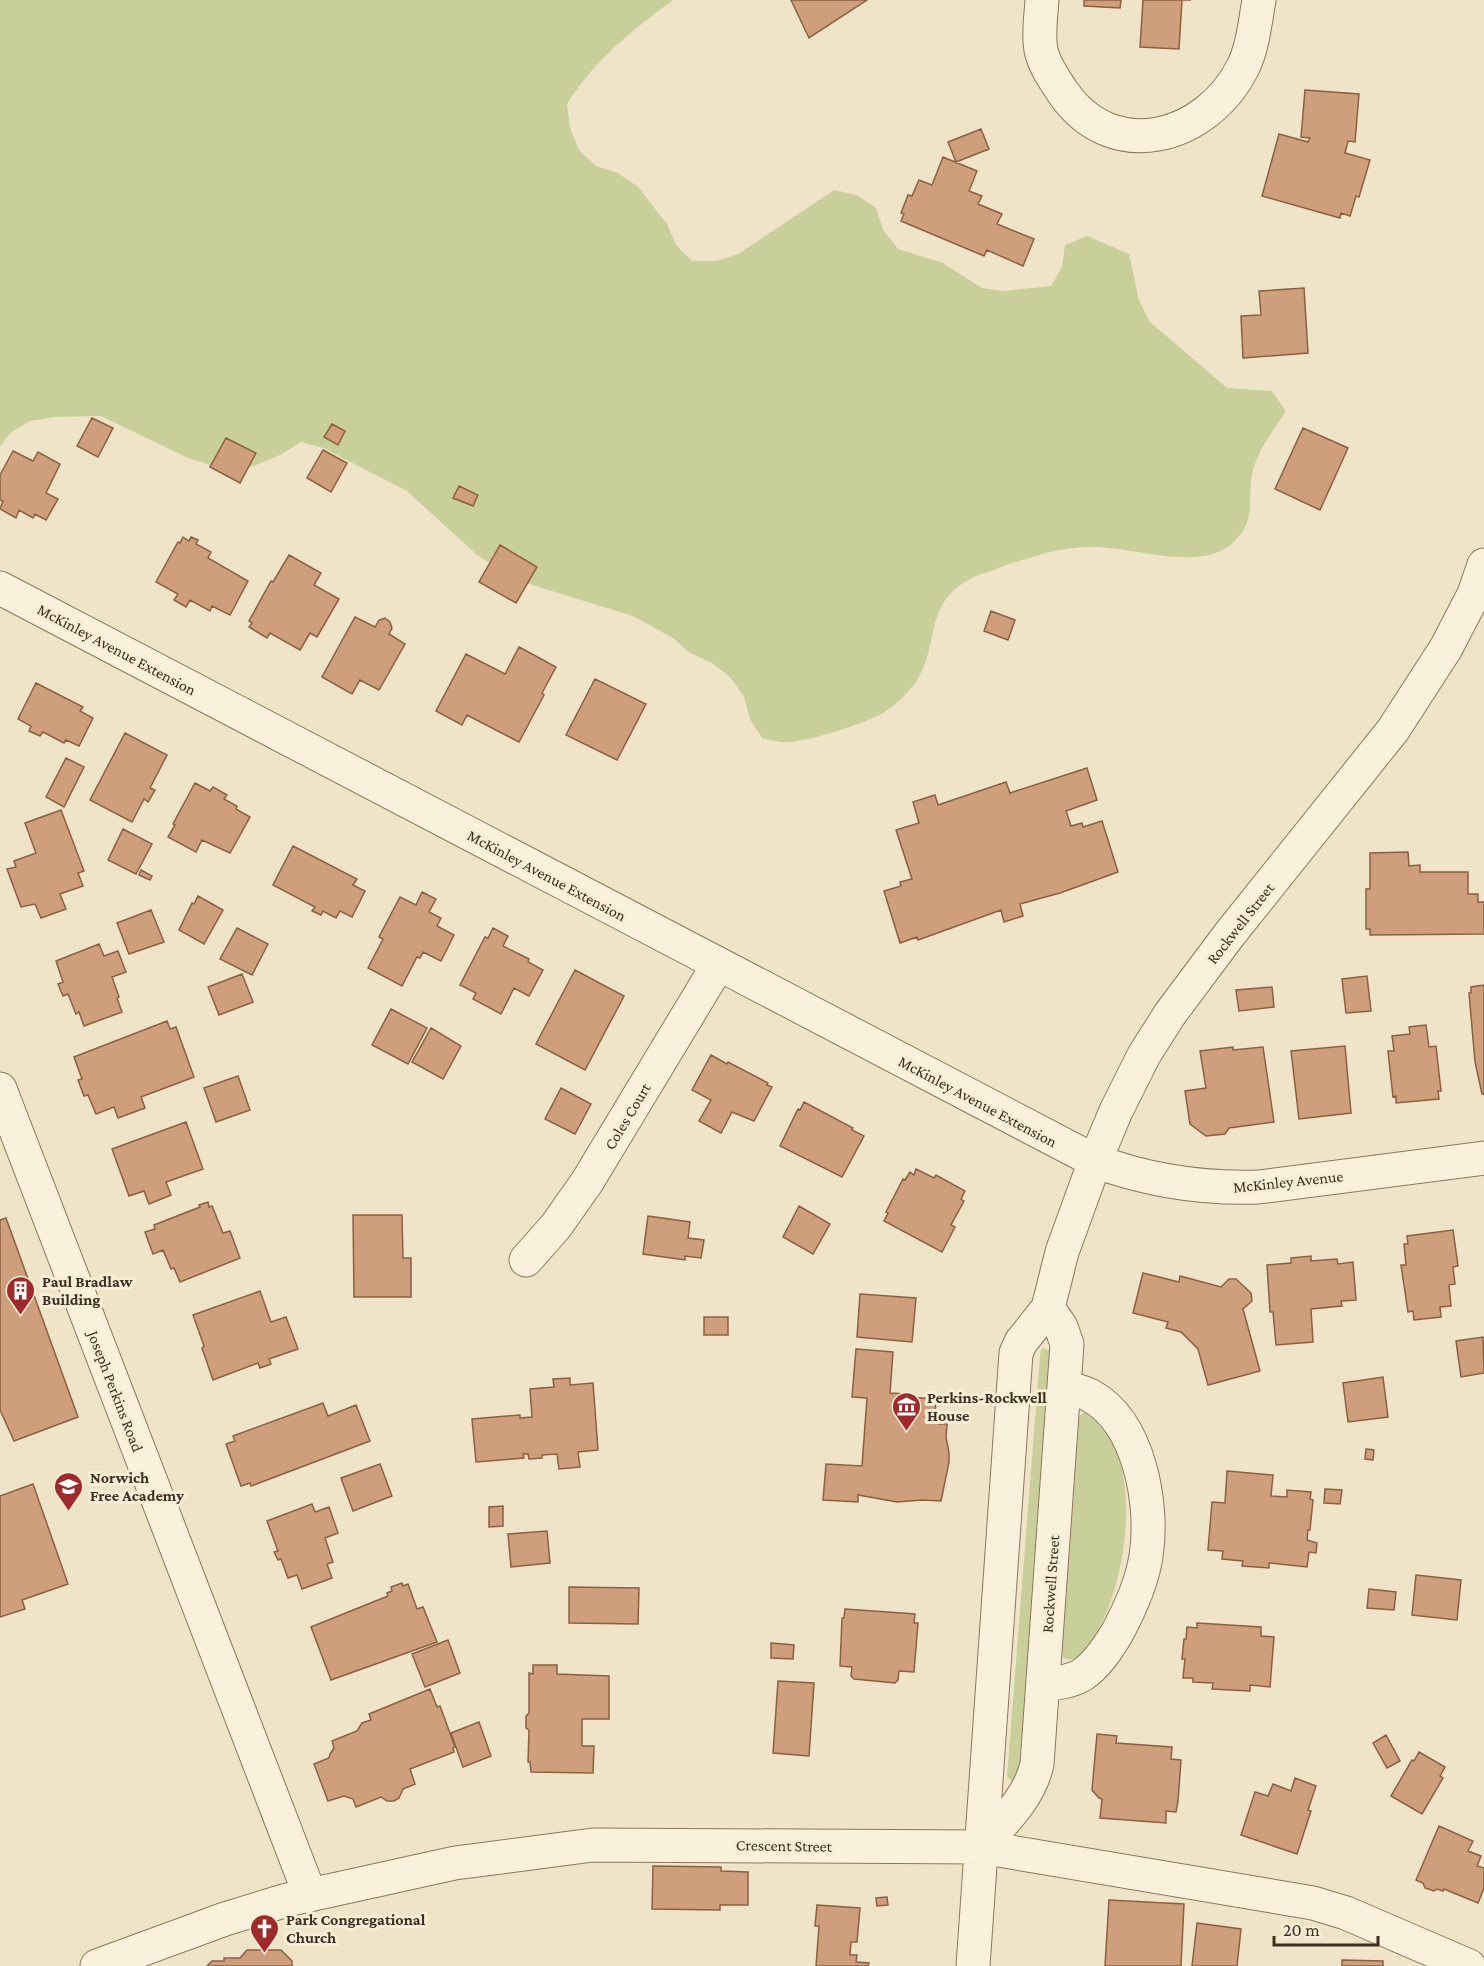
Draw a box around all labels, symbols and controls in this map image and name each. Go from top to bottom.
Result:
street label: McKinley Avenue Extension [34,600,199,700]
street label: McKinley Avenue Extension [464,826,629,926]
street label: Rockwell Street [1203,879,1278,967]
street label: McKinley Avenue Extension [895,1052,1060,1152]
street label: Coles Court [601,1079,654,1153]
street label: McKinley Avenue [1232,1167,1344,1197]
place label: Paul Bradlaw Building [42,1273,133,1308]
building icon: Paul Bradlaw Building [5,1274,37,1316]
street label: Joseph Perkins Road [83,1326,147,1455]
place label: Perkins-Rockwell House [927,1389,1047,1424]
museum icon: Perkins-Rockwell House [890,1390,922,1432]
place label: Norwich Free Academy [90,1469,184,1504]
school or university icon: Norwich Free Academy [53,1470,85,1512]
street label: Rockwell Street [1039,1534,1062,1634]
street label: Crescent Street [736,1836,833,1855]
scale bar [1274,1909,1378,1947]
place label: Park Congregational Church [286,1911,426,1946]
church icon: Park Congregational Church [249,1912,281,1954]
text: 20 m [1283,1920,1320,1940]

